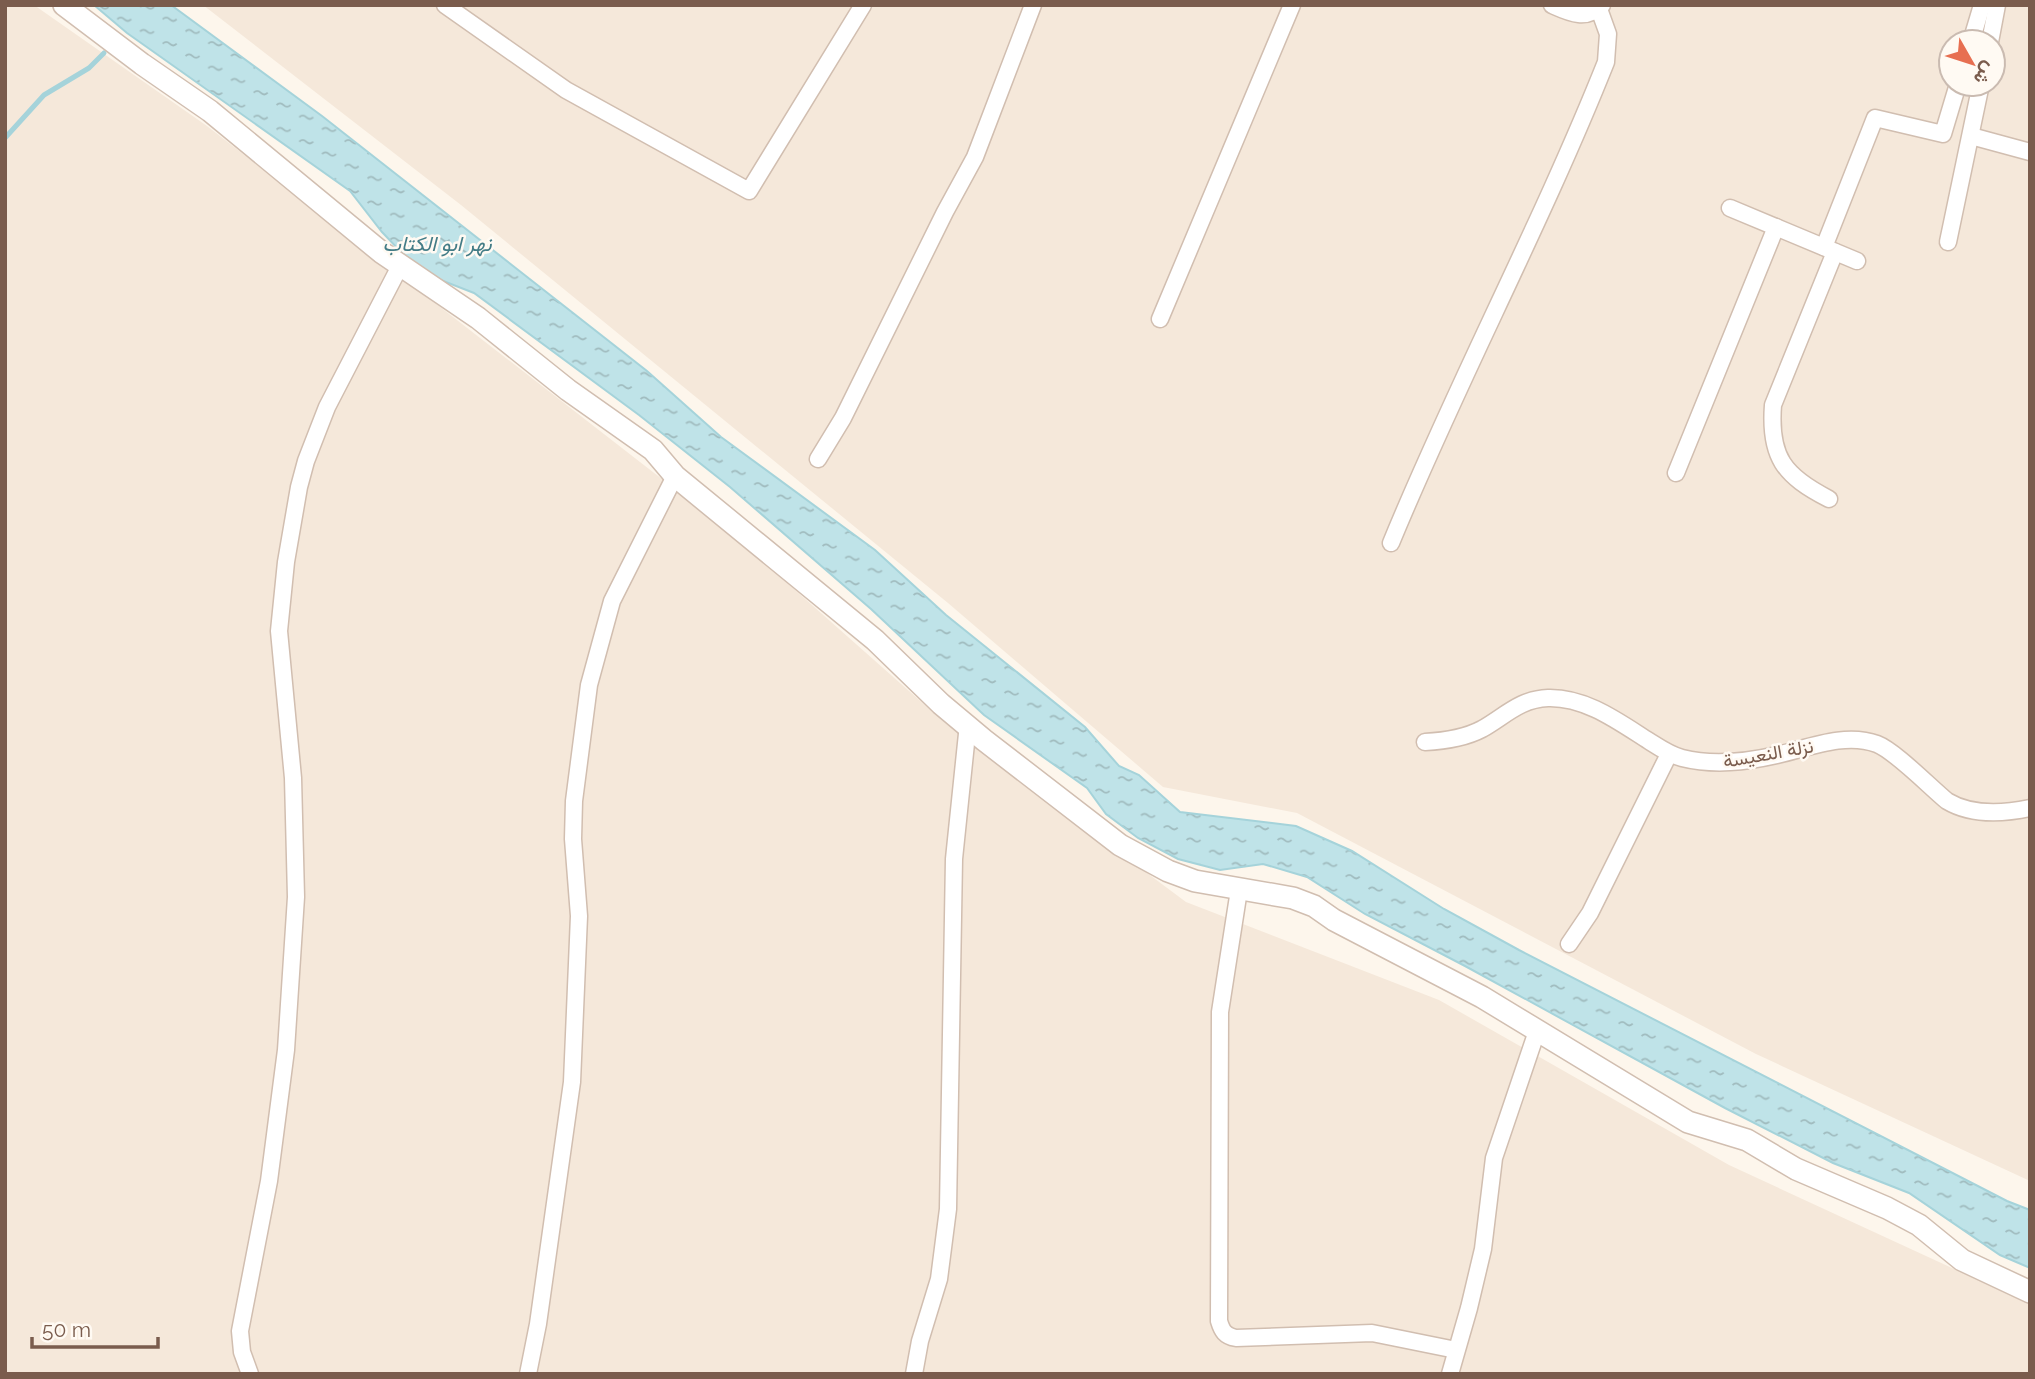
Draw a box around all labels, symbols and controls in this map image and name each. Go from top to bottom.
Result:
north arrow [1937,28,2007,98]
text: ش [1969,57,2001,90]
water label: نهر ابو الكتاب [383,231,492,257]
street label: نزلة النعيسة [1721,734,1815,773]
scale bar [32,1306,158,1350]
text: 50 m [42,1317,91,1342]

